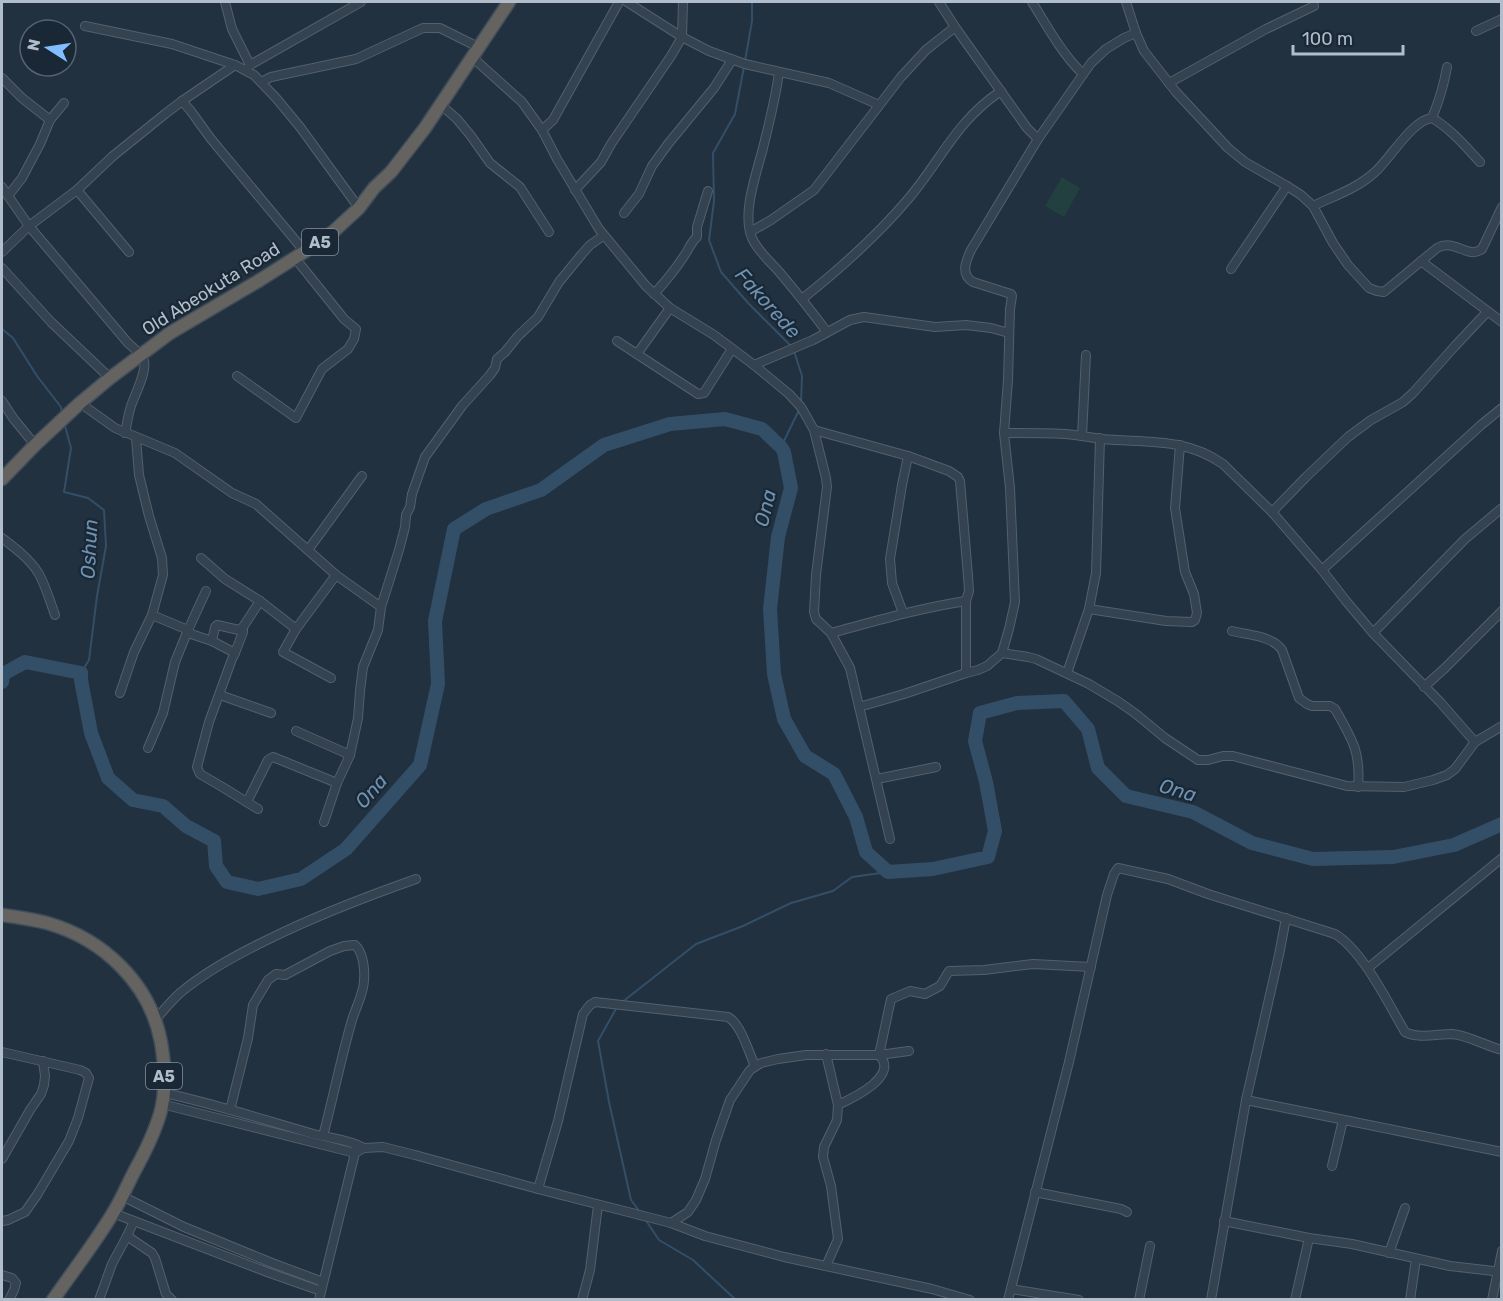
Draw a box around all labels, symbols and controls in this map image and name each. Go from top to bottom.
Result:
north arrow [18,18,78,78]
scale bar [1293,18,1402,56]
text: 100 m [1302,28,1353,50]
text: N [23,37,44,53]
road number: A5 [302,229,338,255]
street label: Old Abeokuta Road [138,238,284,340]
water label: Fakorede [730,263,806,343]
water label: Ona [749,487,781,529]
water label: Oshun [75,518,103,580]
water label: Ona [350,769,392,813]
water label: Ona [1157,773,1200,807]
road number: A5 [146,1063,182,1089]

